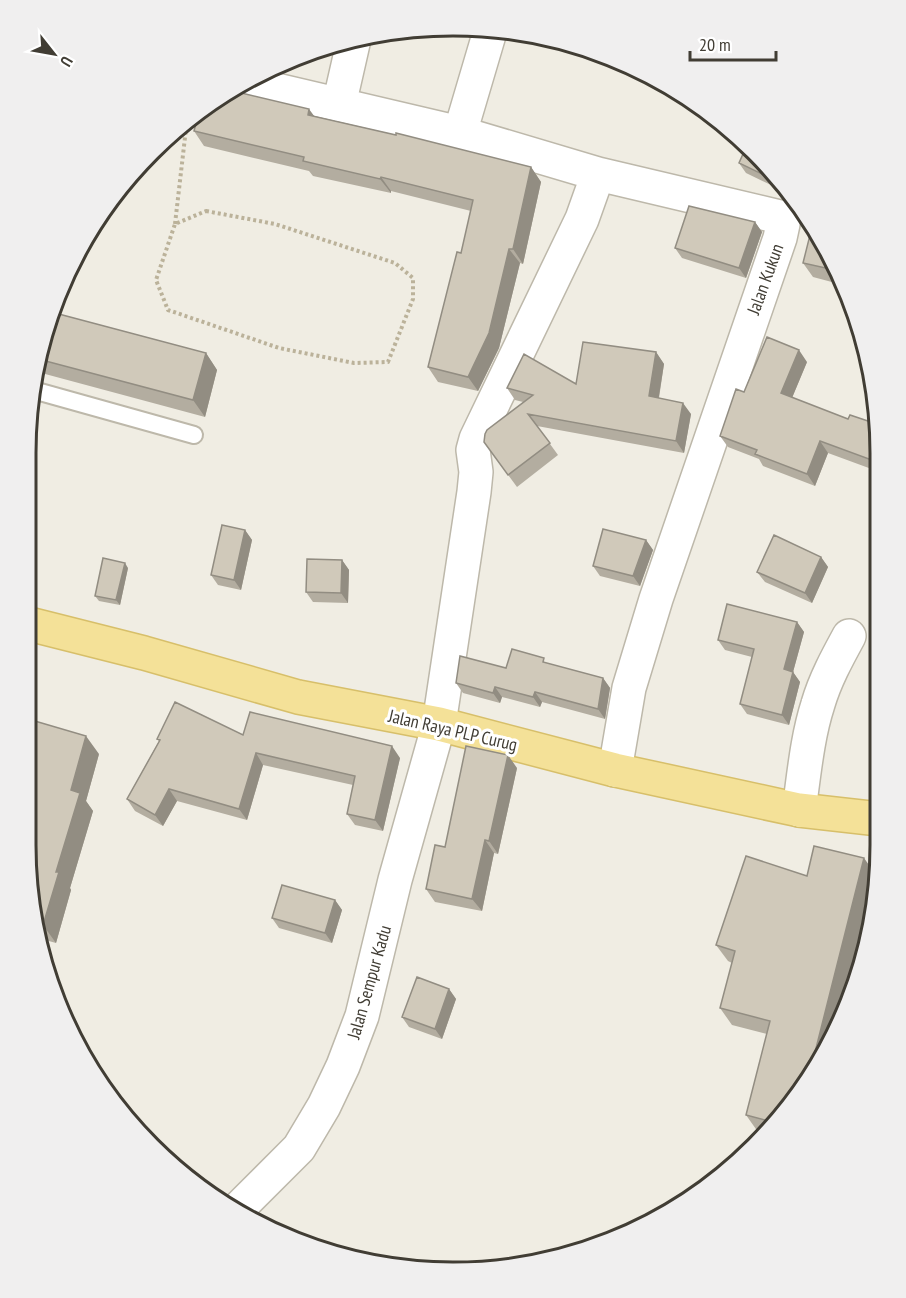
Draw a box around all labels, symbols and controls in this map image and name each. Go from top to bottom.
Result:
north arrow [24,24,84,84]
scale bar [690,24,776,62]
text: 20 m [699,33,731,56]
text: U [56,53,78,70]
street label: Jalan Kukun [741,240,788,318]
street label: Jalan Raya PLP Curug [385,704,520,756]
street label: Jalan Sempur Kadu [342,922,396,1042]

